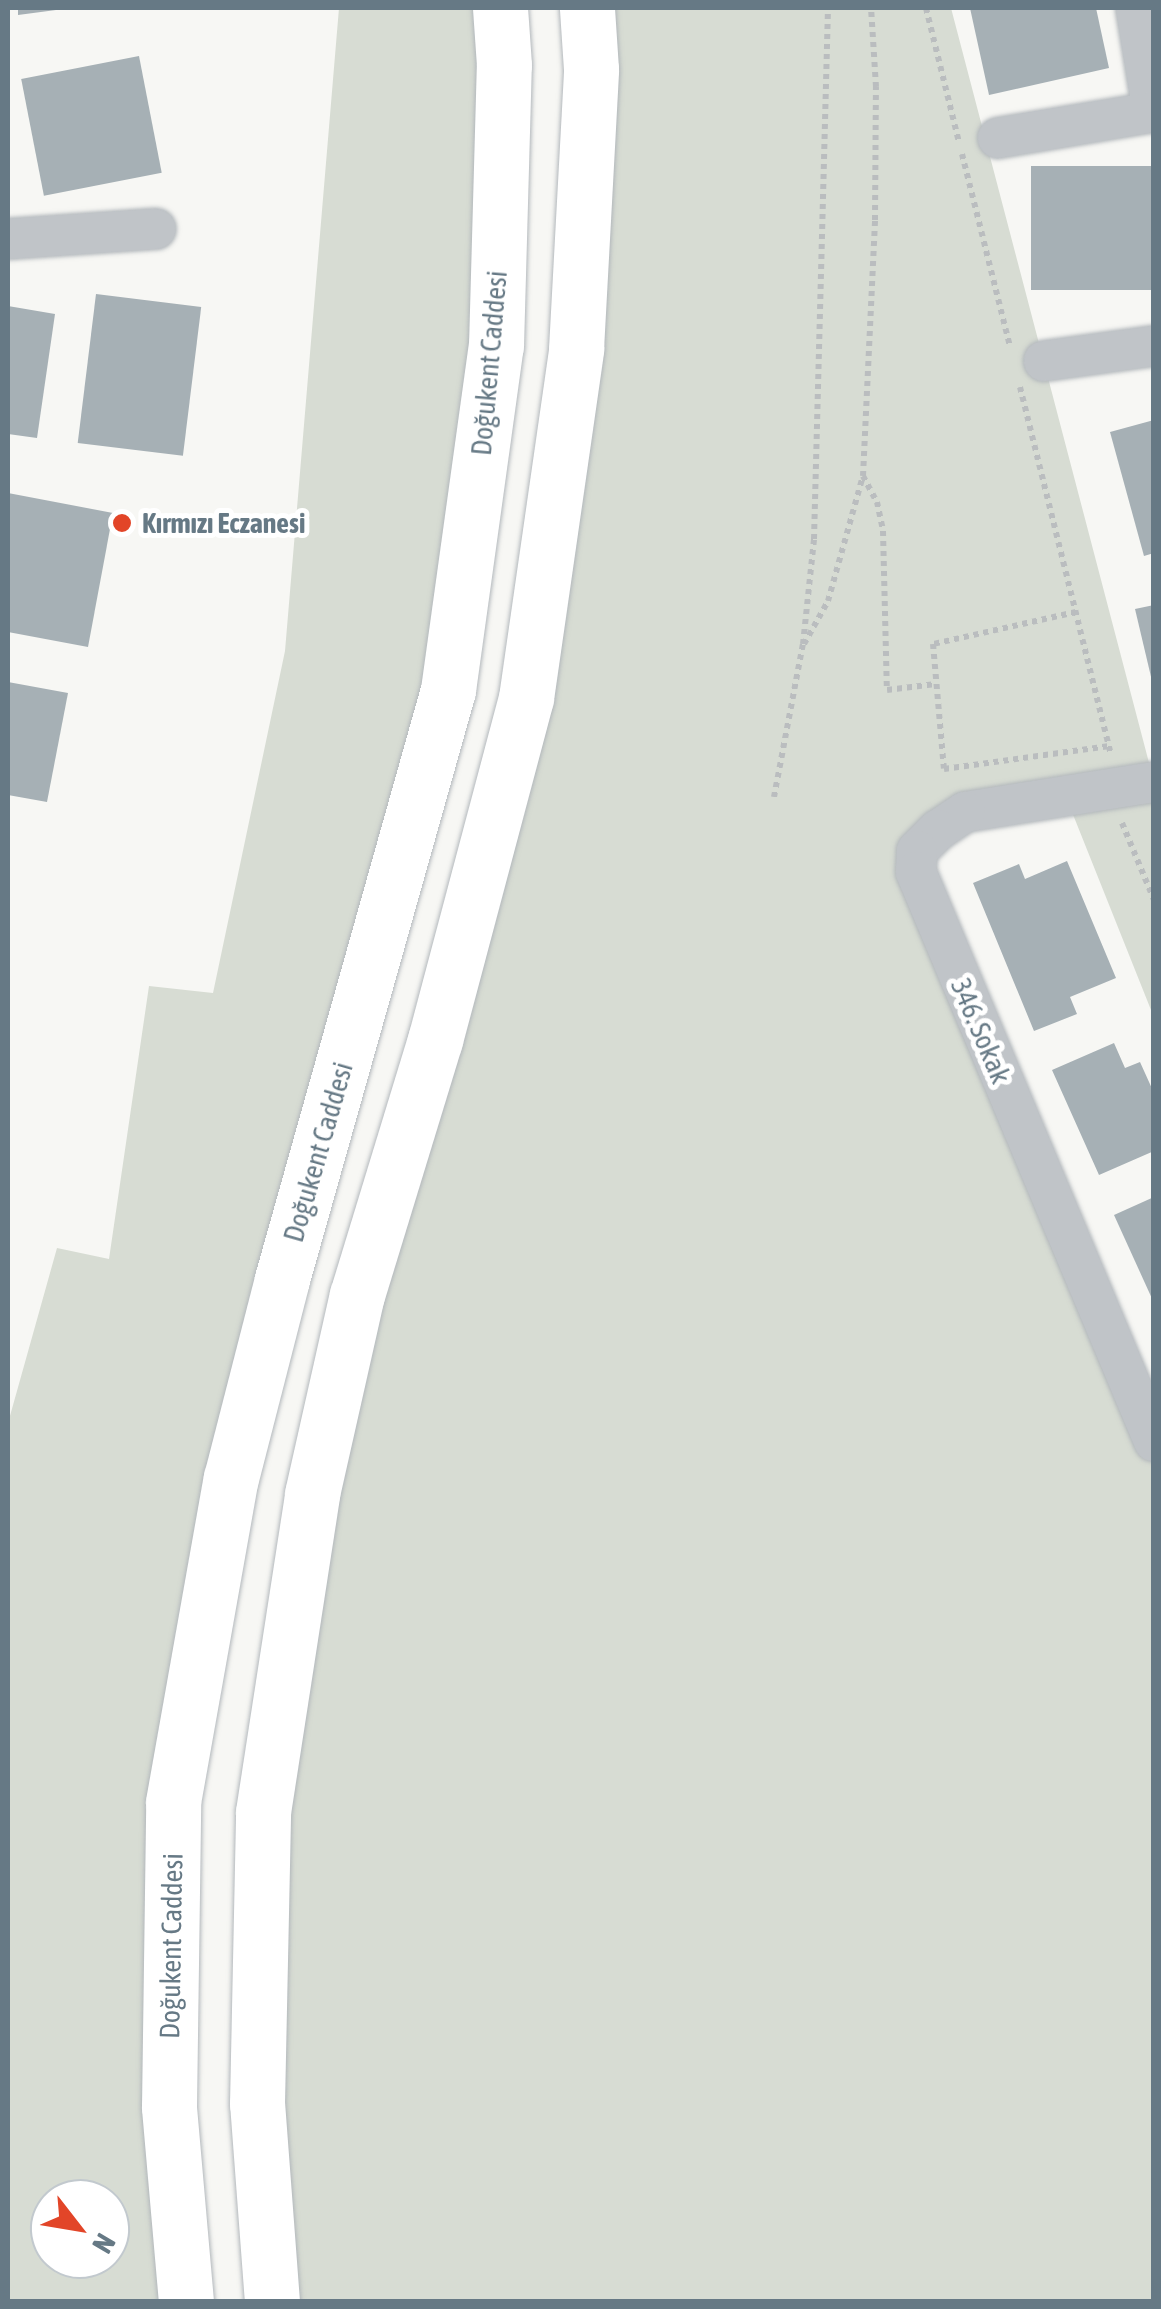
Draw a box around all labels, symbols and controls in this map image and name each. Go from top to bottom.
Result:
street label: Doğukent Caddesi [464,269,514,457]
place label: Kırmızı Eczanesi [142,506,305,540]
marker: Kırmızı Eczanesi [111,512,133,534]
street label: 346. Sokak [944,973,1018,1089]
street label: Doğukent Caddesi [276,1058,360,1246]
street label: Doğukent Caddesi [153,1853,189,2039]
north arrow [30,2179,130,2279]
text: N [86,2228,122,2259]

